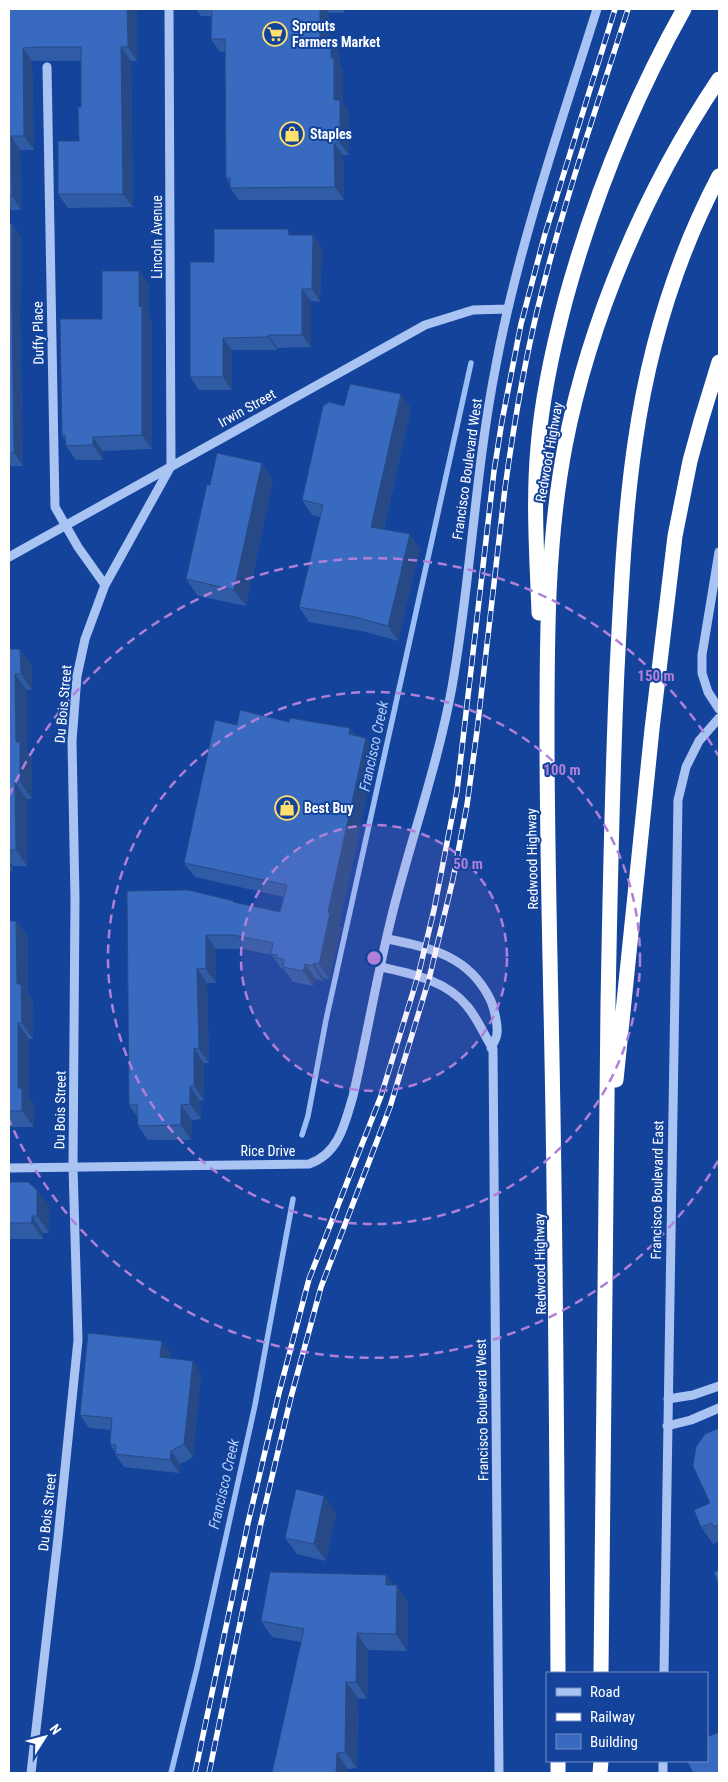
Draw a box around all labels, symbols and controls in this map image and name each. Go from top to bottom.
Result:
place label: Sprouts Farmers Market [292,18,380,50]
supermarket icon: Sprouts Farmers Market [262,21,288,47]
shop icon: Staples [279,121,305,147]
place label: Staples [310,126,352,142]
street label: Lincoln Avenue [149,195,165,279]
street label: Duffy Place [29,301,47,365]
street label: Irwin Street [216,386,278,430]
street label: Francisco Boulevard West [449,397,485,541]
street label: Redwood Highway [532,401,566,503]
street label: Du Bois Street [52,664,74,744]
text: 150 m [637,667,675,685]
water label: Francisco Creek [356,699,392,793]
text: 100 m [543,761,581,779]
shop icon: Best Buy [274,795,300,821]
place label: Best Buy [304,800,354,816]
street label: Redwood Highway [523,808,541,910]
text: 50 m [453,855,483,873]
centre of rings [365,949,383,967]
street label: Du Bois Street [51,1071,69,1149]
street label: Francisco Boulevard East [648,1120,666,1260]
street label: Rice Drive [241,1143,296,1159]
street label: Redwood Highway [531,1213,549,1315]
street label: Francisco Boulevard West [473,1339,491,1481]
water label: Francisco Creek [205,1437,243,1531]
street label: Du Bois Street [35,1472,59,1552]
legend [546,1672,708,1762]
text: Road [590,1683,620,1701]
text: Railway [590,1708,635,1726]
north arrow [20,1712,70,1762]
text: N [47,1721,65,1738]
text: Building [590,1733,638,1751]

